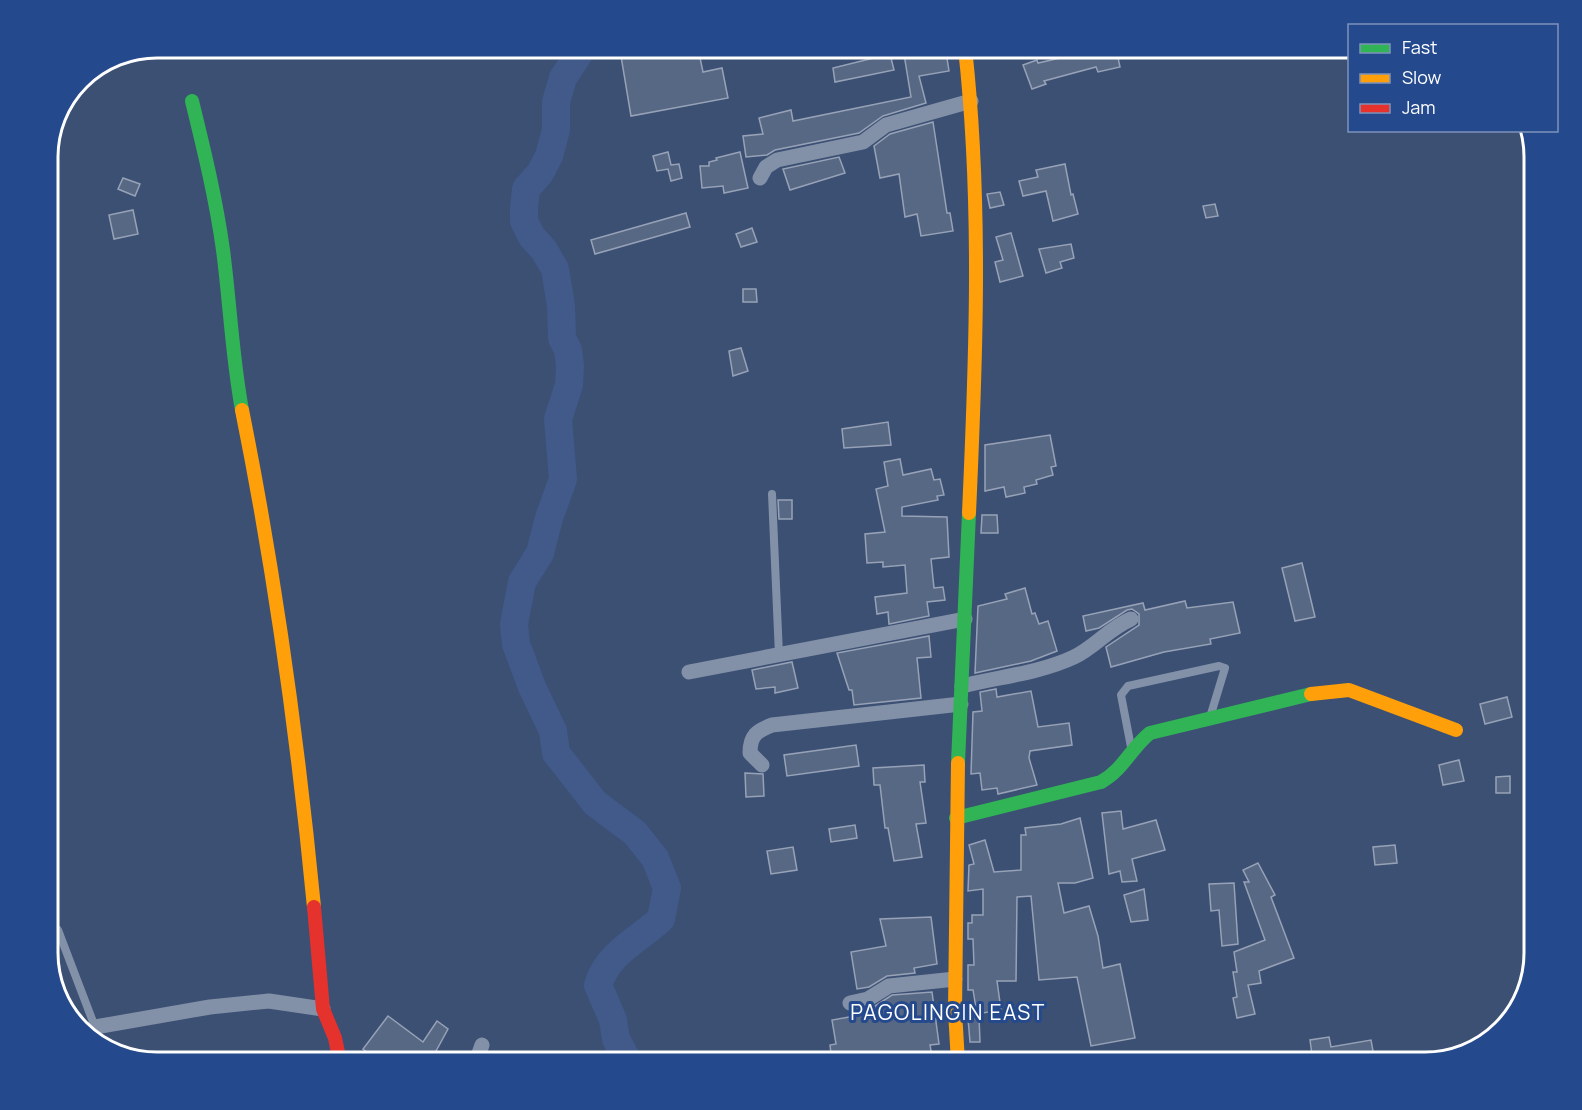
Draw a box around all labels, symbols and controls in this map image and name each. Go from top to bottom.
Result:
legend [1348,24,1558,132]
text: Fast [1402,35,1437,59]
text: Slow [1402,65,1442,89]
text: Jam [1402,95,1436,119]
district label: PAGOLINGIN EAST [850,998,1046,1026]

